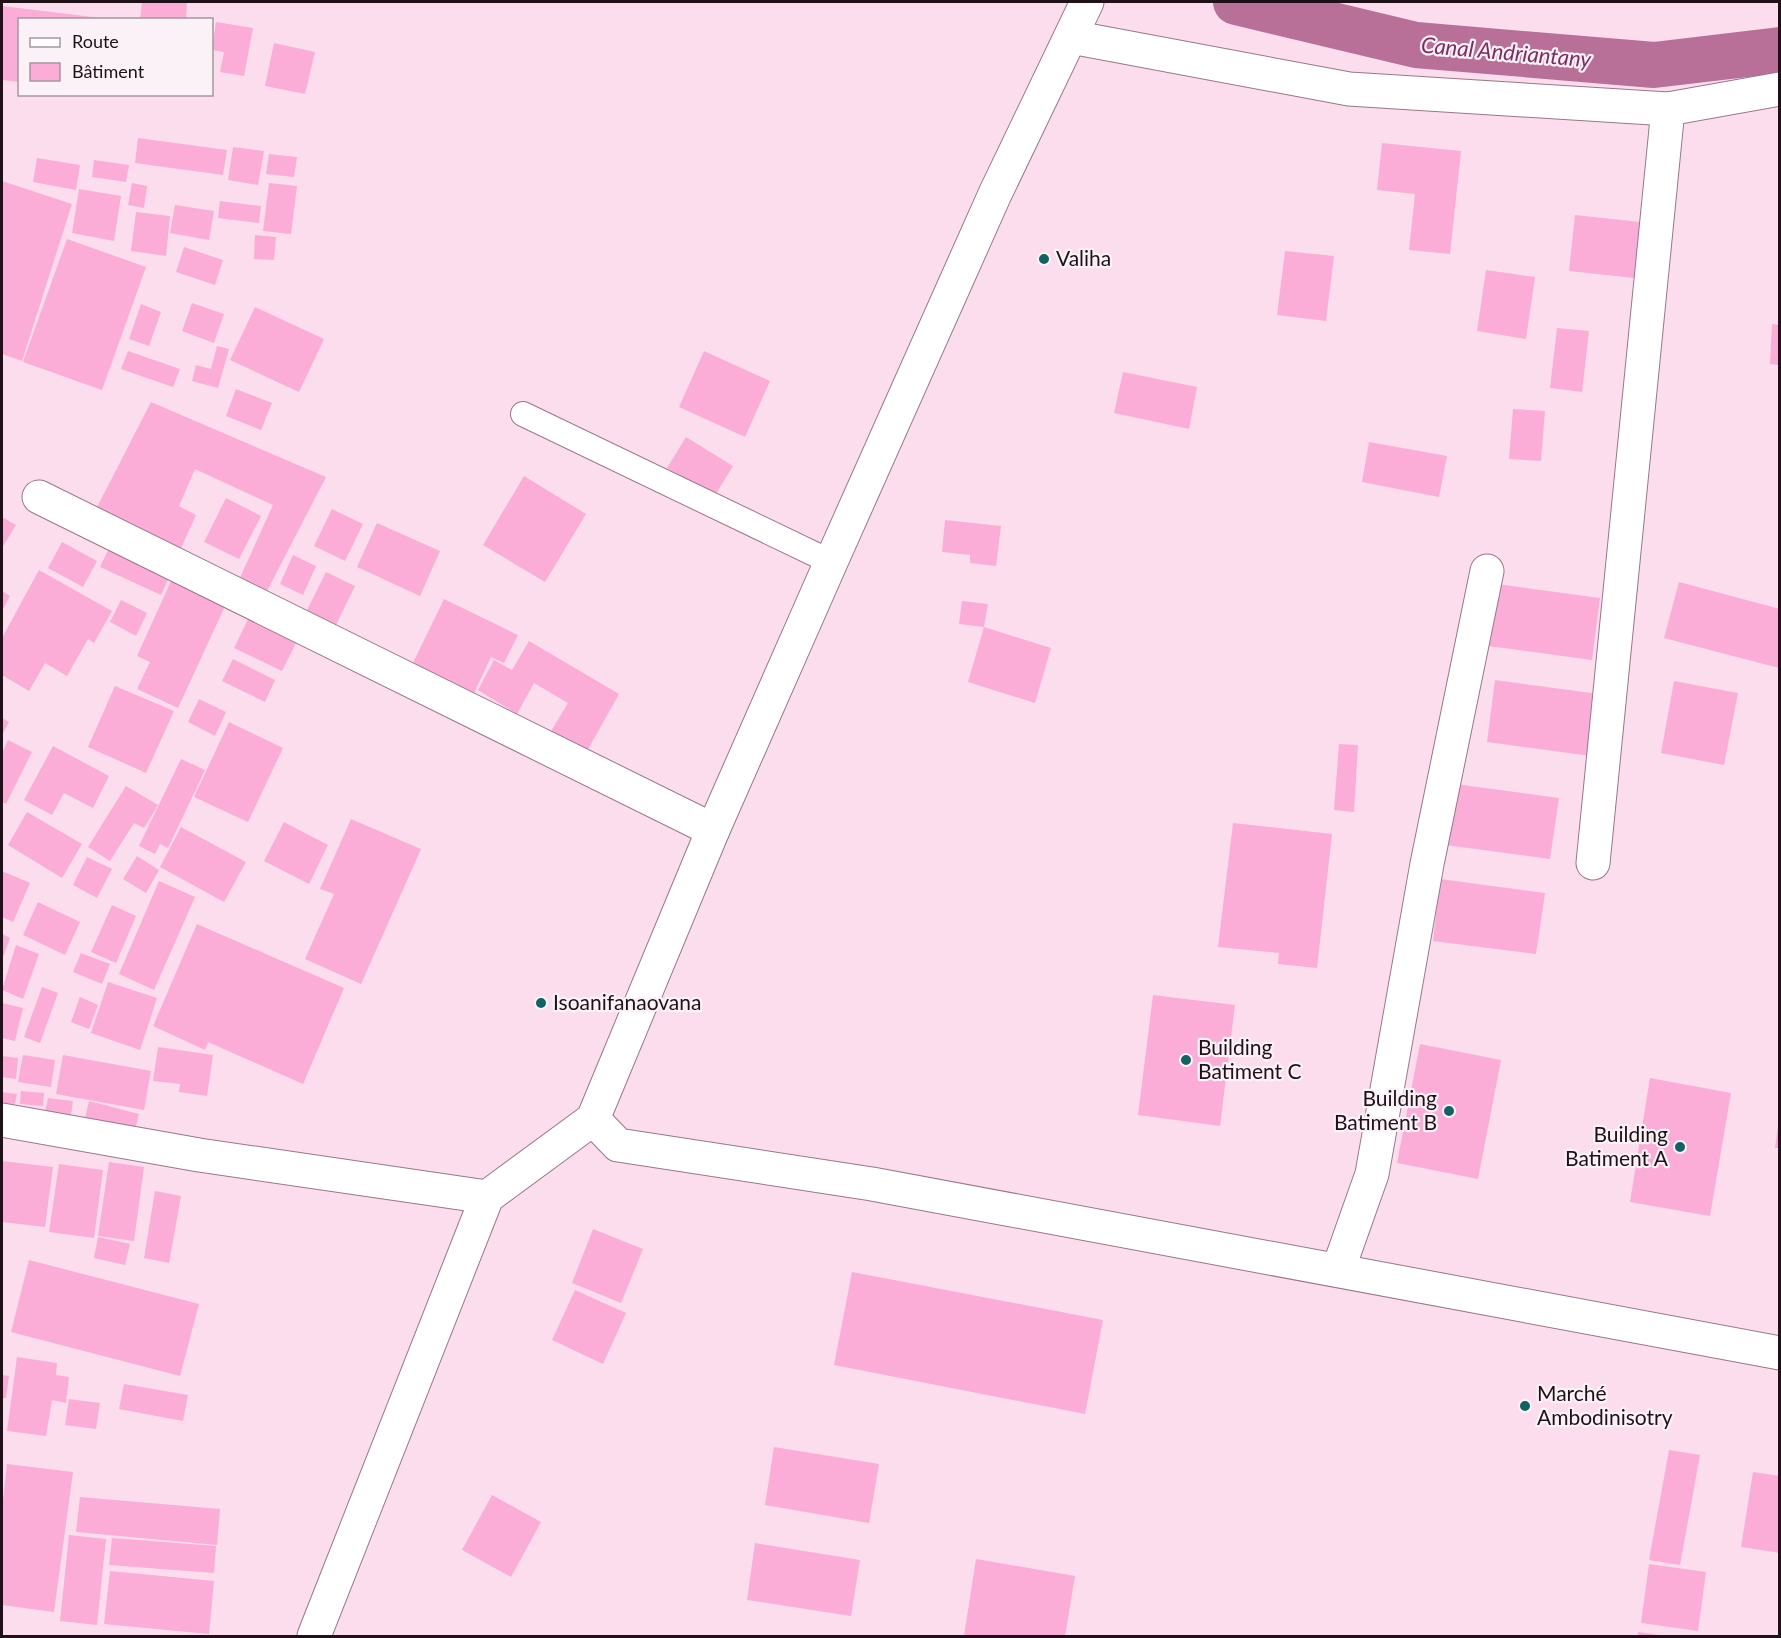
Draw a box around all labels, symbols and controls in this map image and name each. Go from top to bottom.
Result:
legend [18,18,213,96]
text: Route [72,30,119,52]
water label: Canal Andriantany [1420,31,1593,72]
text: Bâtiment [72,60,145,82]
place label: Valiha [1056,245,1111,270]
marker: Valiha [1037,252,1051,266]
place label: Isoanifanaovana [553,989,701,1014]
marker: Isoanifanaovana [534,996,548,1010]
place label: Building Batiment C [1198,1034,1302,1083]
marker: Building Batiment C [1179,1053,1193,1067]
place label: Building Batiment B [1334,1085,1437,1134]
marker: Building Batiment B [1442,1104,1456,1118]
place label: Building Batiment A [1565,1121,1669,1170]
marker: Building Batiment A [1673,1140,1687,1154]
place label: Marché Ambodinisotry [1537,1380,1673,1429]
marker: Marché Ambodinisotry [1518,1399,1532,1413]

